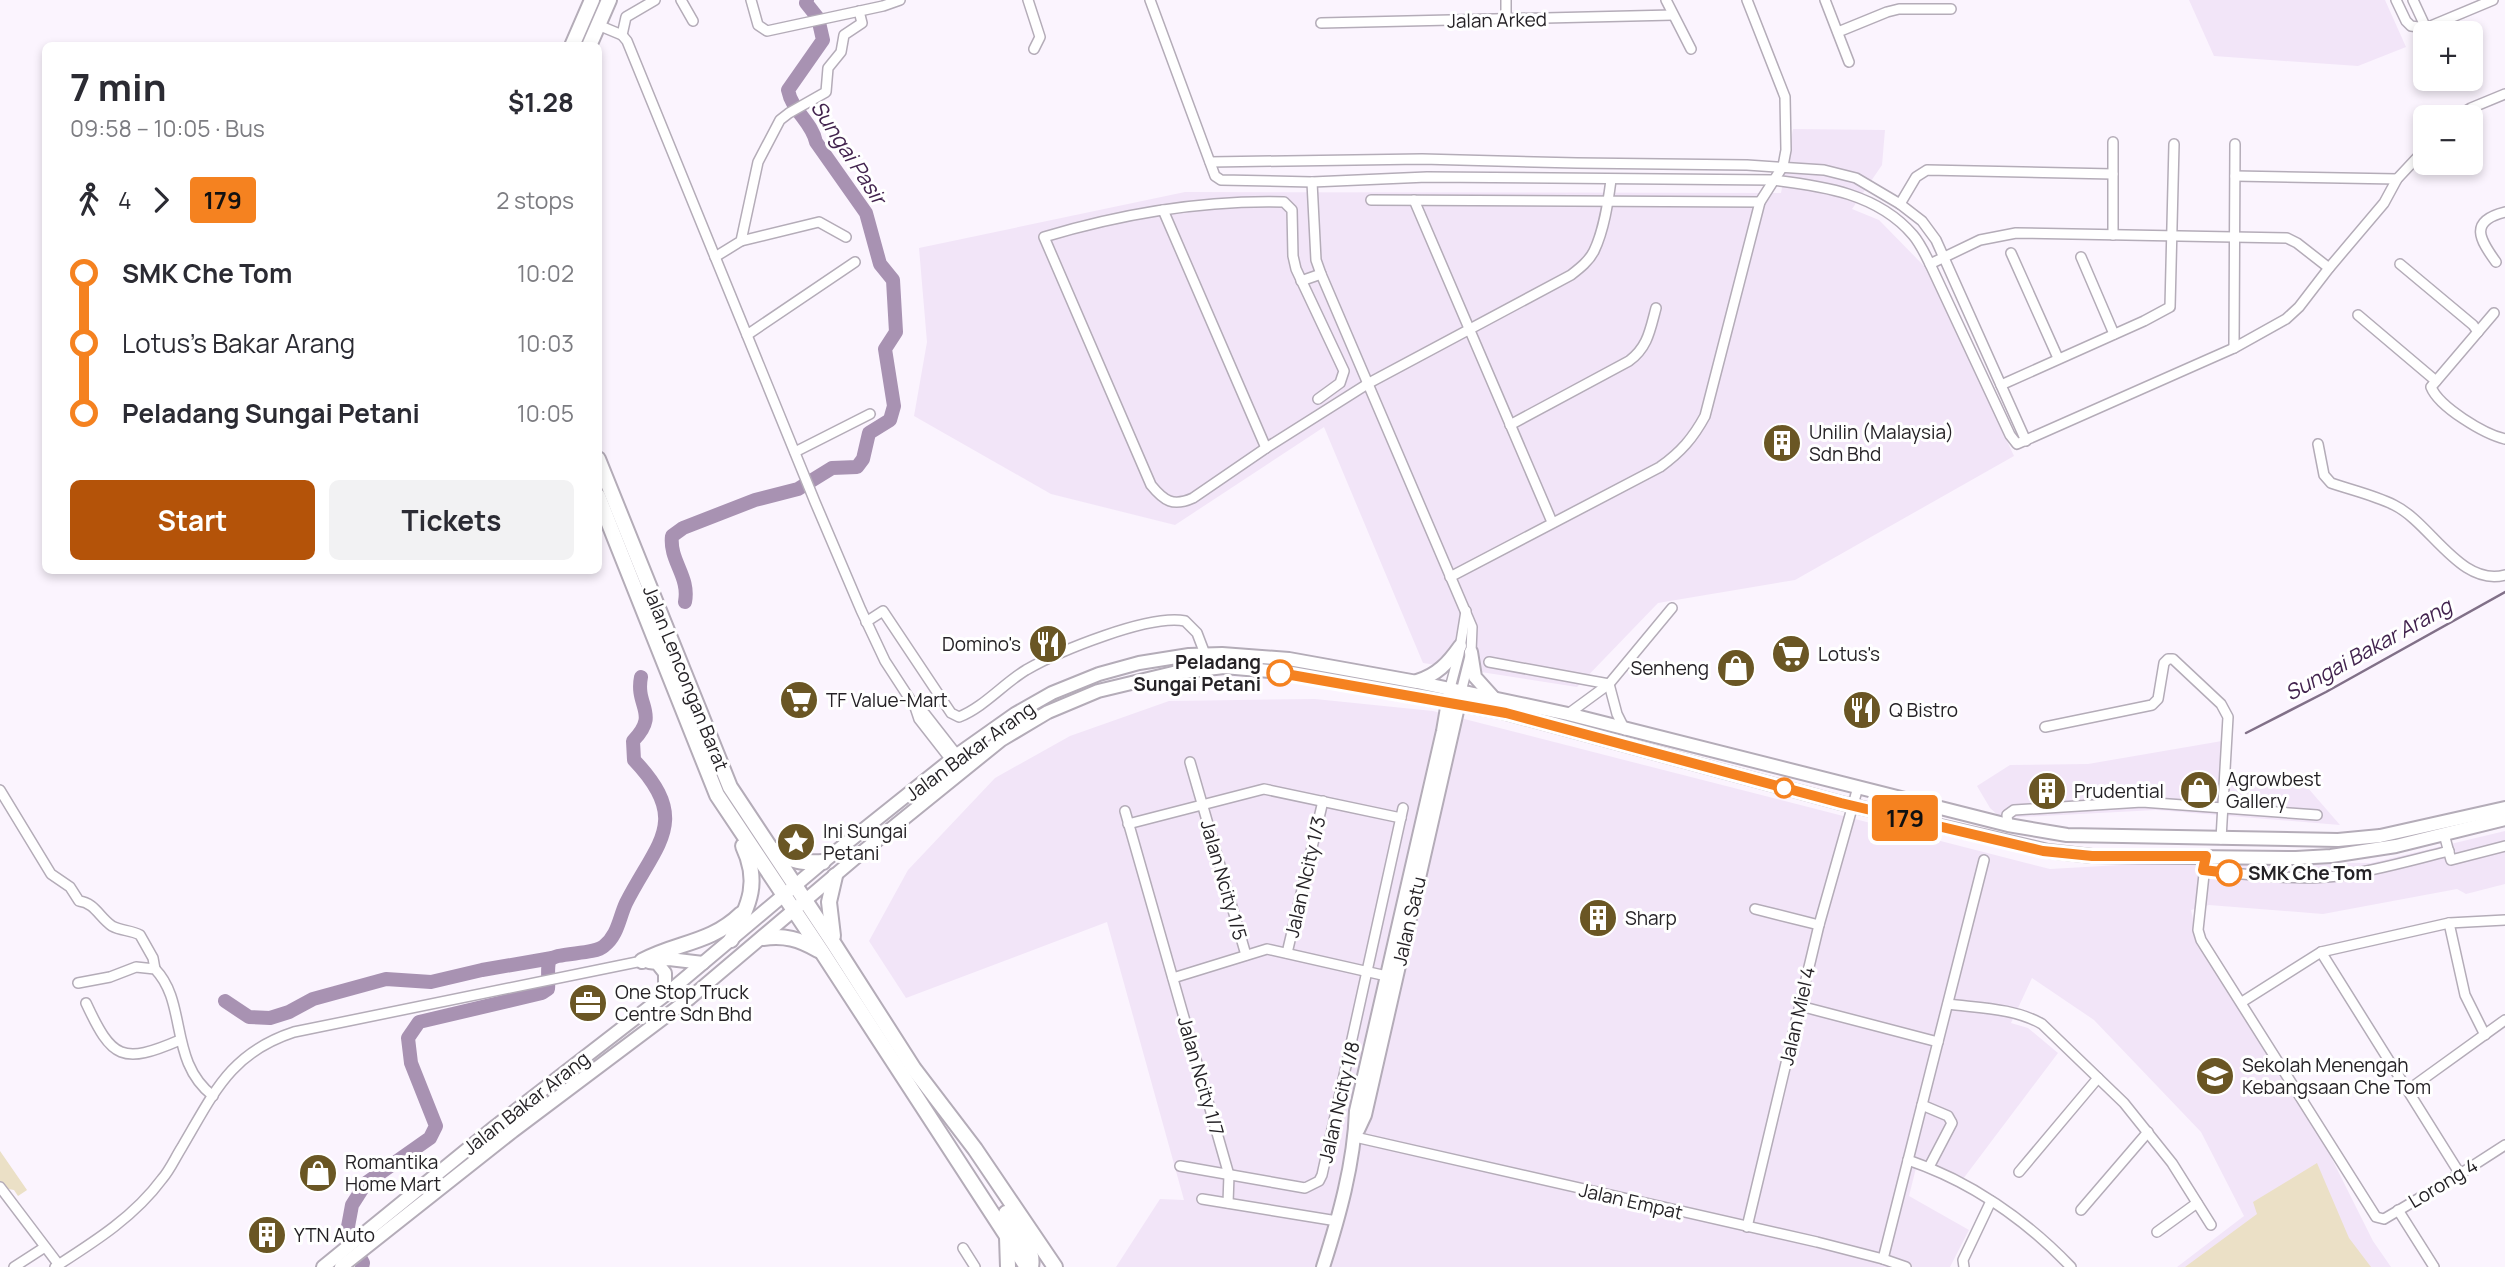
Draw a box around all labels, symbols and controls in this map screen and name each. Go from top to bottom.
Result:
street label: Jalan Arked [1447,6,1547,34]
map controls [2413,21,2483,175]
button: + [2413,21,2483,91]
text: 7 min [70,60,166,112]
text: $1.28 [508,84,574,120]
water label: Sungai Pasir [805,95,894,211]
button: − [2413,105,2483,175]
text: 09:58 – 10:05 · Bus [70,112,265,144]
icon: walk [70,181,108,219]
icon: forward [142,181,180,219]
text: 179 [204,183,242,216]
text: 4 [118,184,132,216]
text: 2 stops [496,184,574,216]
text: SMK Che Tom [122,255,292,291]
text: 10:02 [517,257,574,289]
text: Lotus's Bakar Arang [122,325,355,361]
text: 10:03 [517,327,574,359]
text: Peladang Sungai Petani [122,395,420,431]
text: 10:05 [517,397,574,429]
place label: Unilin (Malaysia) Sdn Bhd [1809,419,1954,467]
building icon: Unilin (Malaysia) Sdn Bhd [1761,422,1803,464]
button: Start [70,480,315,560]
button: Tickets [329,480,574,560]
street label: Jalan Lencongan Barat [637,581,735,775]
water label: Sungai Bakar Arang [2280,591,2458,706]
restaurant icon: Domino's [1027,623,1069,665]
place label: Domino's [942,631,1021,657]
supermarket icon: Lotus's [1770,633,1812,675]
place label: Lotus's [1818,641,1880,667]
shop icon: Senheng [1715,647,1757,689]
place label: Peladang Sungai Petani [1133,649,1261,697]
place label: Senheng [1631,655,1709,681]
marker: Peladang Sungai Petani [1267,660,1293,686]
supermarket icon: TF Value-Mart [778,679,820,721]
place label: TF Value-Mart [826,687,948,713]
restaurant icon: Q Bistro [1841,689,1883,731]
street label: Jalan Bakar Arang [900,695,1040,807]
place label: Q Bistro [1889,697,1958,723]
place label: Agrowbest Gallery [2226,766,2321,814]
shop icon: Agrowbest Gallery [2178,769,2220,811]
building icon: Prudential [2026,770,2068,812]
unlabelled marker [1774,778,1794,798]
place label: Prudential [2074,778,2164,804]
line badge: 179 [1865,795,1945,841]
text: 179 [1886,801,1924,834]
street label: Jalan Ncity 1/3 [1278,814,1332,940]
street label: Jalan Ncity 1/5 [1194,817,1254,943]
place label: Ini Sungai Petani [823,818,907,866]
place icon: Ini Sungai Petani [775,821,817,863]
marker: SMK Che Tom [2216,860,2242,886]
place label: SMK Che Tom [2248,860,2372,886]
street label: Jalan Satu [1386,874,1432,968]
building icon: Sharp [1577,897,1619,939]
place label: Sharp [1625,905,1677,931]
street label: Jalan Miel 4 [1773,964,1821,1068]
place label: One Stop Truck Centre Sdn Bhd [615,979,752,1027]
office icon: One Stop Truck Centre Sdn Bhd [567,982,609,1024]
street label: Jalan Ncity 1/7 [1172,1014,1230,1138]
street label: Jalan Ncity 1/8 [1312,1039,1366,1165]
street label: Jalan Bakar Arang [457,1045,595,1161]
place label: Sekolah Menengah Kebangsaan Che Tom [2242,1052,2431,1100]
school or university icon: Sekolah Menengah Kebangsaan Che Tom [2194,1055,2236,1097]
place label: Romantika Home Mart [345,1149,441,1197]
shop icon: Romantika Home Mart [297,1152,339,1194]
street label: Lorong 4 [2404,1152,2482,1214]
street label: Jalan Empat [1577,1176,1685,1226]
building icon: YTN Auto [246,1214,288,1256]
place label: YTN Auto [294,1222,375,1248]

